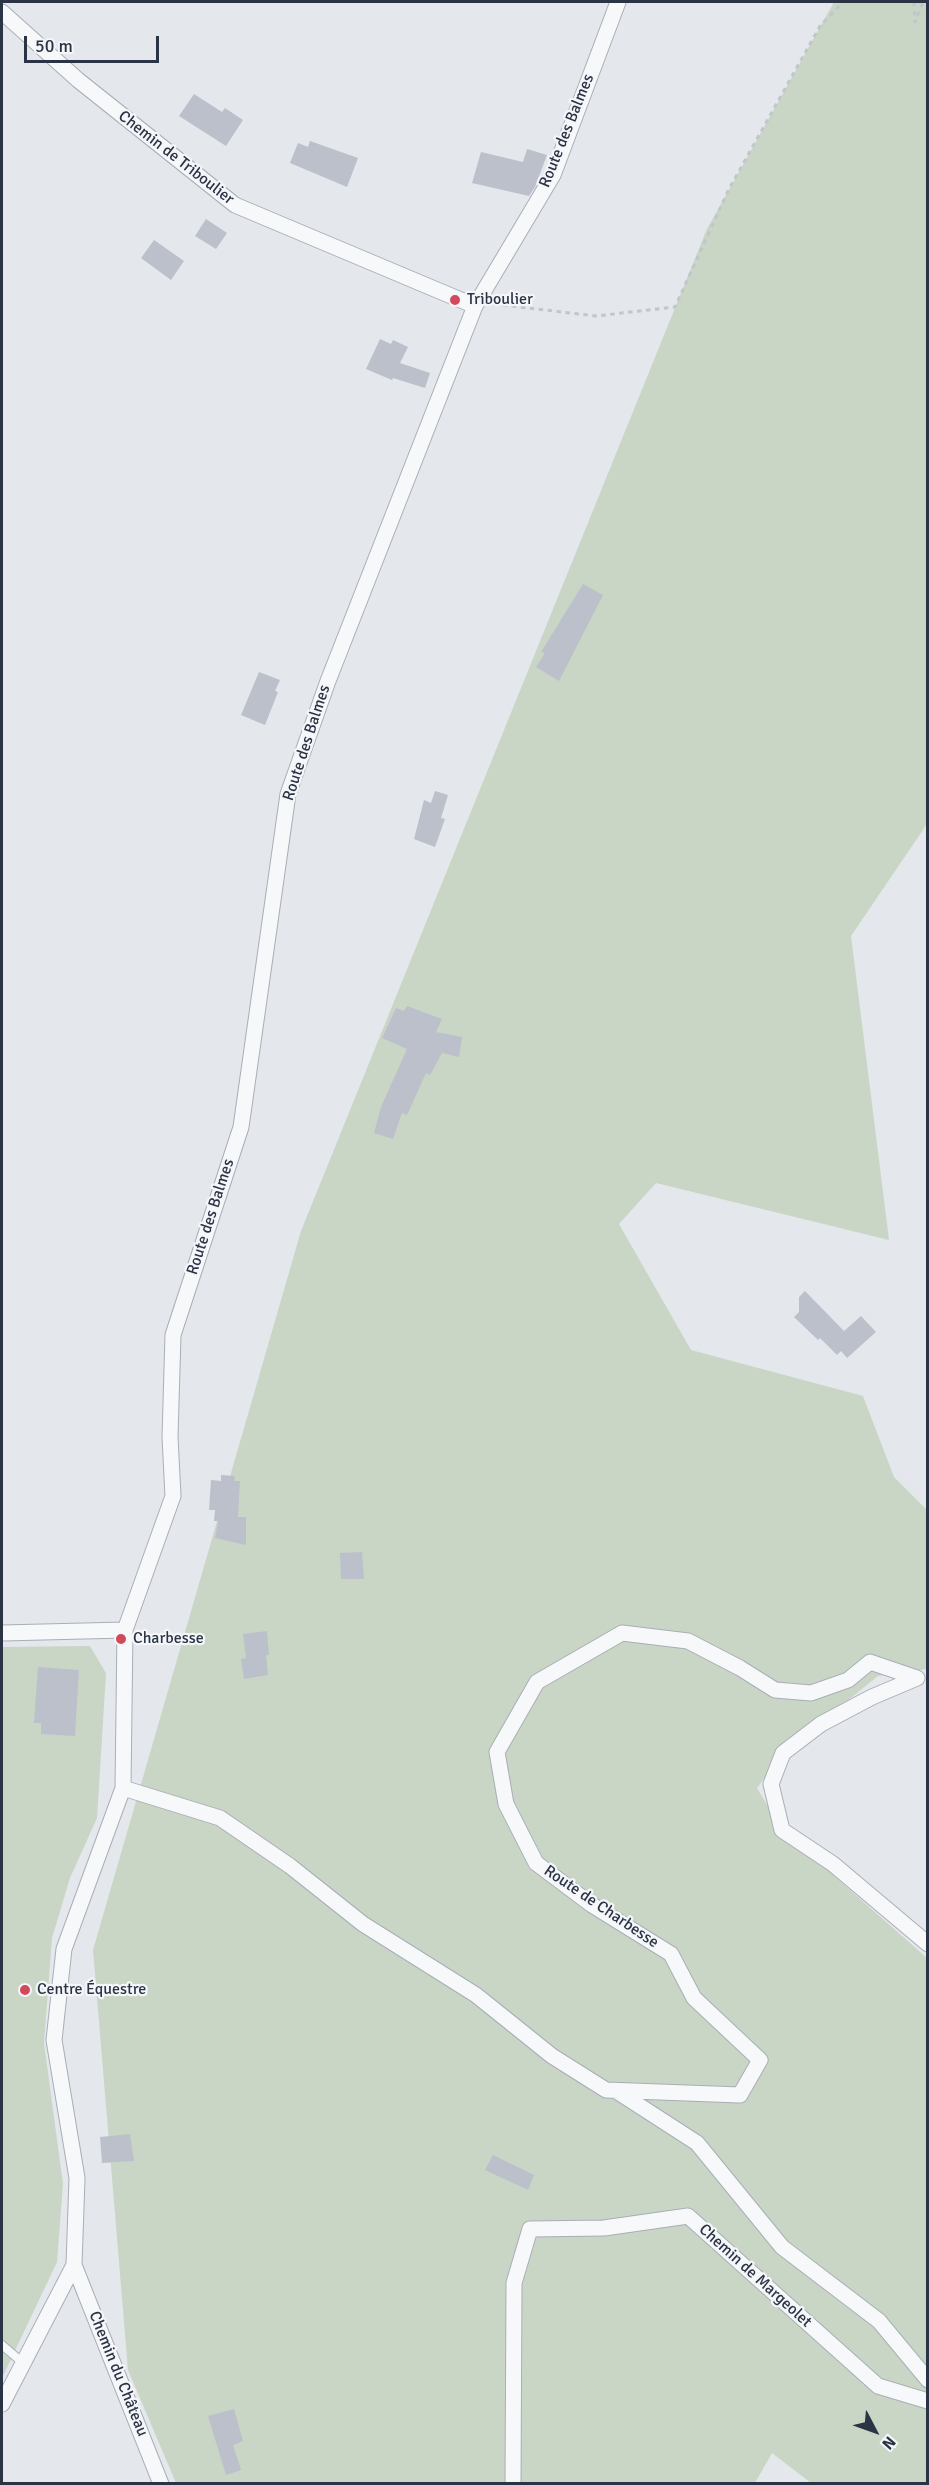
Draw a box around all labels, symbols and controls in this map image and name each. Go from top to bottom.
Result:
scale bar [27,24,162,62]
text: 50 m [35,35,73,57]
street label: Route des Balmes [535,71,599,191]
street label: Chemin de Triboulier [114,107,238,209]
place label: Triboulier [467,290,533,310]
marker: Triboulier [448,293,462,307]
street label: Route des Balmes [279,683,335,803]
street label: Route des Balmes [183,1157,239,1277]
place label: Charbesse [133,1629,204,1649]
marker: Charbesse [114,1632,128,1646]
street label: Route de Charbesse [540,1861,662,1953]
place label: Centre Équestre [37,1980,146,2000]
marker: Centre Équestre [18,1983,32,1997]
street label: Chemin de Margeolet [695,2220,815,2332]
street label: Chemin du Château [84,2309,152,2439]
north arrow [845,2401,905,2461]
text: N [877,2432,900,2454]

